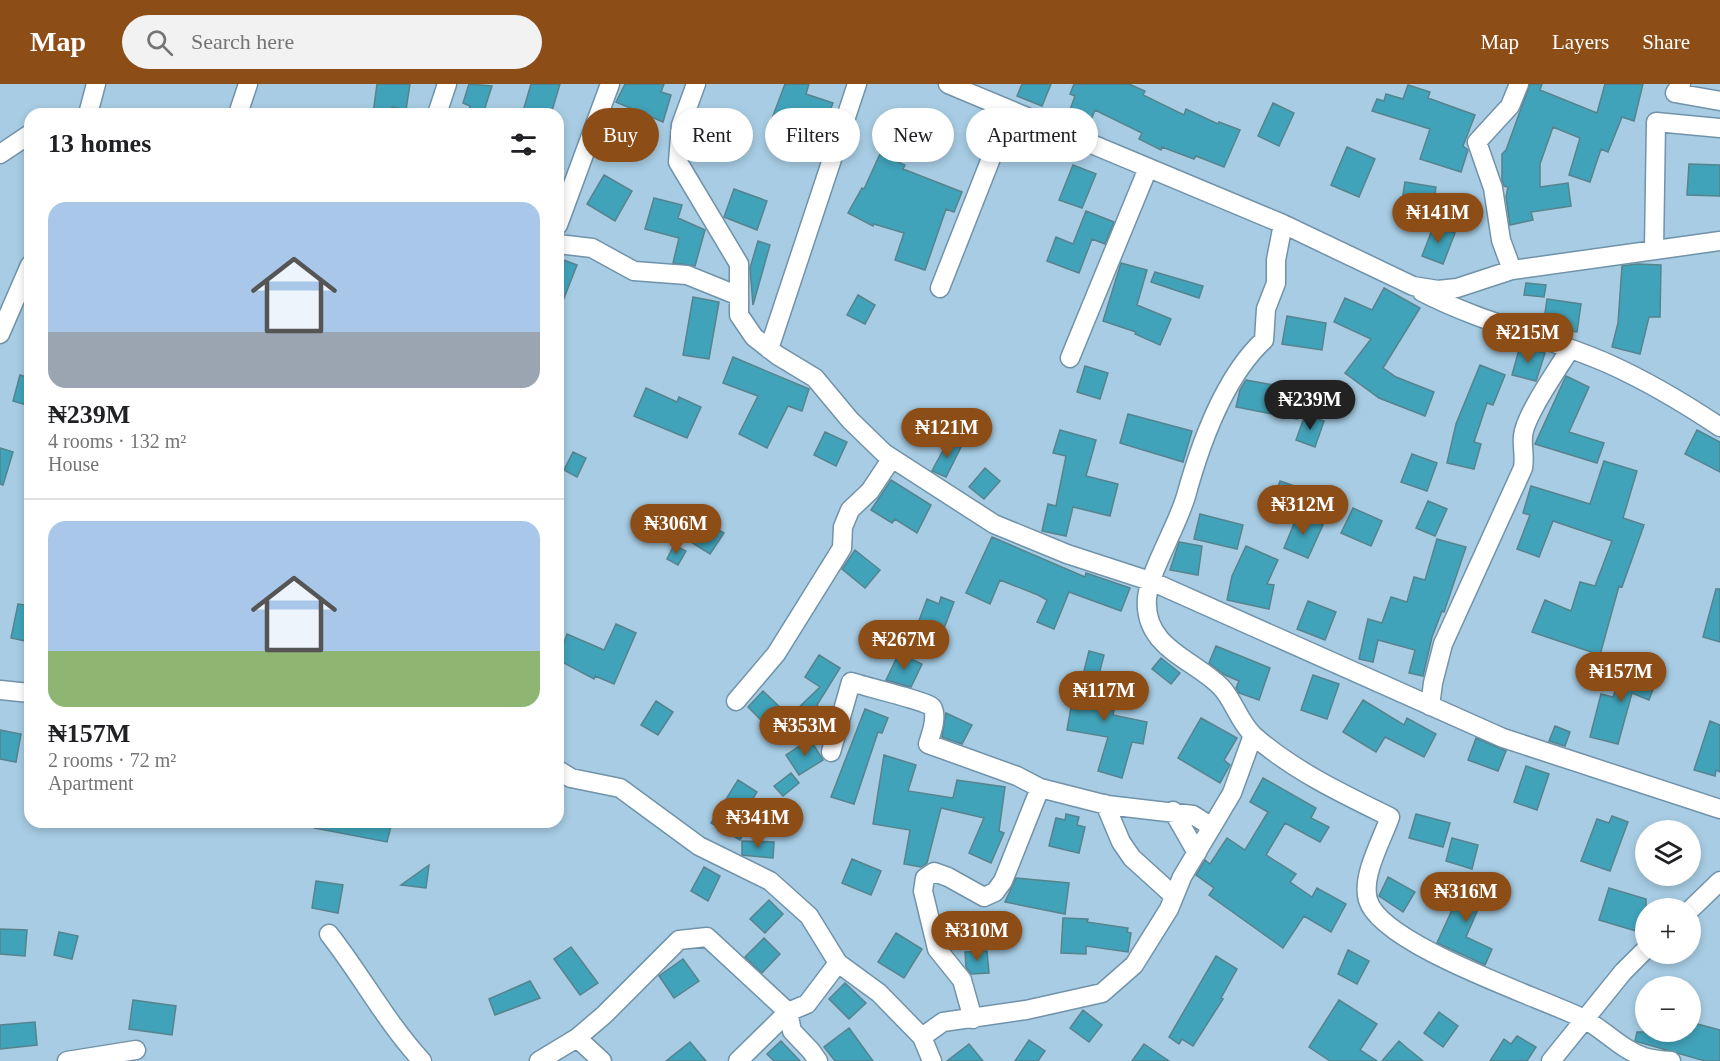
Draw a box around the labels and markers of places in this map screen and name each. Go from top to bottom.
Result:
pin: ₦141M [1396,193,1480,244]
pin: ₦215M [1486,313,1570,364]
pin: ₦239M [1268,380,1352,431]
pin: ₦121M [905,408,989,459]
pin: ₦312M [1261,485,1345,536]
pin: ₦306M [634,504,718,555]
pin: ₦267M [862,620,946,671]
pin: ₦157M [1579,652,1663,703]
pin: ₦117M [1062,671,1146,722]
pin: ₦353M [763,706,847,757]
pin: ₦341M [716,798,800,849]
pin: ₦316M [1424,872,1508,923]
pin: ₦310M [935,911,1019,962]

